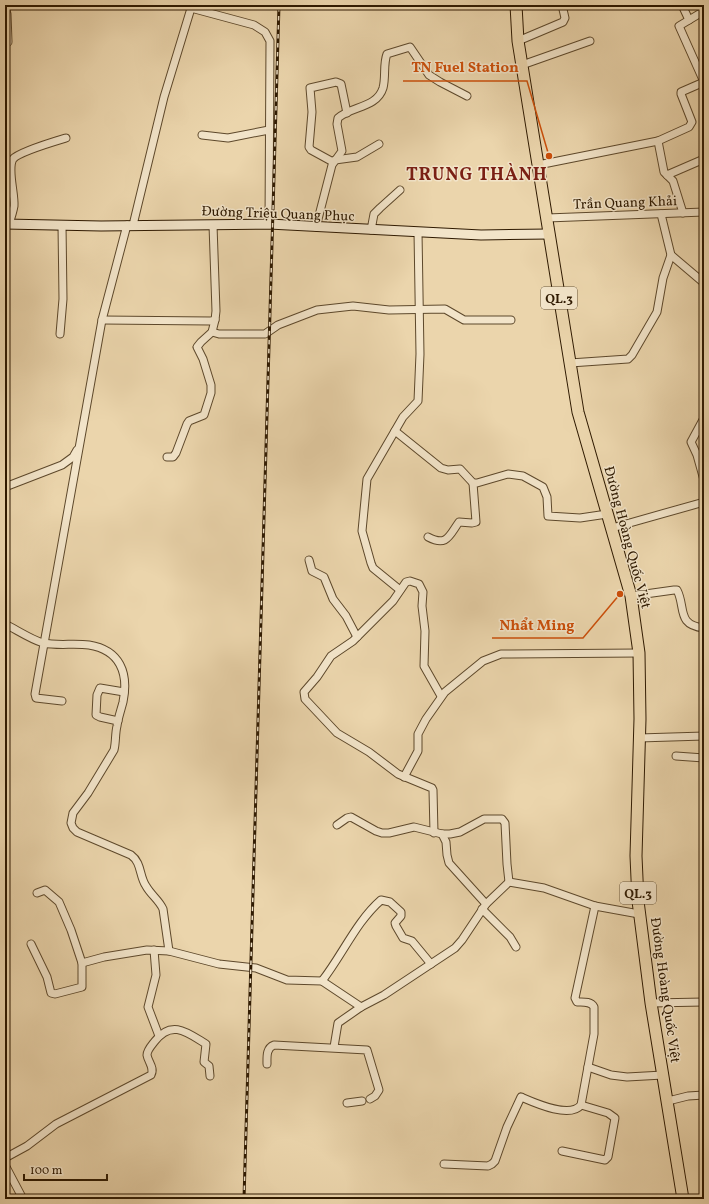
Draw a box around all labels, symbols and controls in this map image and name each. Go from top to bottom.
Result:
callout: TN Fuel Station [403,54,527,81]
text: TN Fuel Station [411,58,519,79]
district label: TRUNG THÀNH [406,163,548,188]
street label: Trần Quang Khải [573,192,677,215]
street label: Đường Triệu Quang Phục [201,202,355,227]
road number: QL.3 [541,287,577,309]
street label: Đường Hoàng Quốc Việt [598,464,655,611]
callout: Nhẩt Ming [492,611,583,638]
text: Nhẩt Ming [499,616,575,637]
road number: QL.3 [620,882,656,904]
street label: Đường Hoàng Quốc Việt [645,916,684,1064]
scale bar [24,1156,107,1182]
text: 100 m [30,1163,63,1179]

